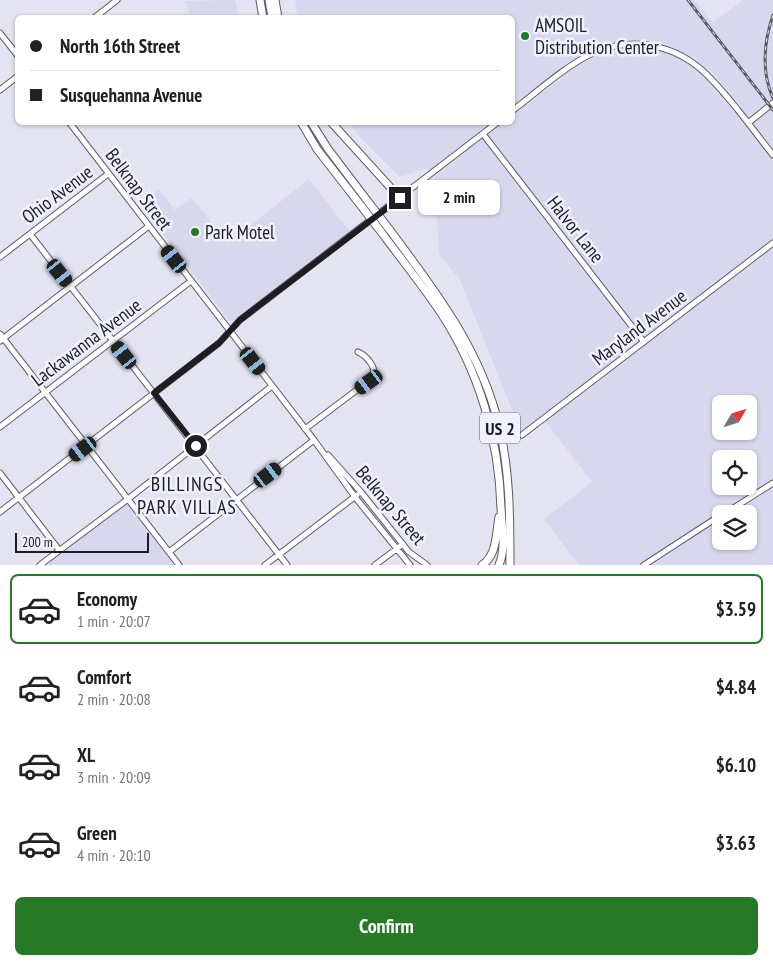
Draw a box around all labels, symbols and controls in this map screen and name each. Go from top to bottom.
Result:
place label: AMSOIL Distribution Center [535,13,660,59]
marker: AMSOIL Distribution Center [519,30,531,42]
text: North 16th Street [60,34,180,58]
text: Susquehanna Avenue [60,83,202,107]
street label: Belknap Street [100,143,178,235]
street label: Ohio Avenue [17,159,97,228]
callout: 2 min [418,180,500,216]
route end [389,187,411,209]
text: 2 min [443,187,475,207]
street label: Halvor Lane [542,191,610,267]
place label: Park Motel [205,220,275,244]
marker: Park Motel [189,226,201,238]
car [158,243,189,275]
car [44,257,75,289]
street label: Maryland Avenue [587,284,691,370]
street label: Lackawanna Avenue [26,293,146,391]
car [108,339,139,371]
car [237,345,268,377]
car [352,367,385,397]
north arrow [712,395,758,440]
map controls [712,395,757,550]
road number: US 2 [480,412,520,443]
car [66,434,99,464]
route start [185,435,207,457]
button: locate [712,450,757,495]
car [251,460,284,490]
street label: Belknap Street [351,460,432,550]
district label: BILLINGS PARK VILLAS [137,471,237,520]
button: layers [712,505,757,550]
scale bar [15,530,149,553]
text: 200 m [22,533,53,551]
icon: car [17,587,62,632]
text: Economy [77,587,137,611]
text: $3.59 [716,597,756,621]
text: 1 min · 20:07 [77,611,151,631]
icon: car [17,665,62,710]
text: Comfort [77,665,131,689]
text: $4.84 [716,675,756,699]
text: 2 min · 20:08 [77,689,151,709]
icon: car [17,743,62,788]
text: XL [77,743,95,767]
text: $6.10 [716,753,756,777]
text: 3 min · 20:09 [77,767,151,787]
icon: car [17,821,62,866]
text: Green [77,821,117,845]
text: $3.63 [716,831,756,855]
text: 4 min · 20:10 [77,845,151,865]
button: Confirm [15,897,758,955]

